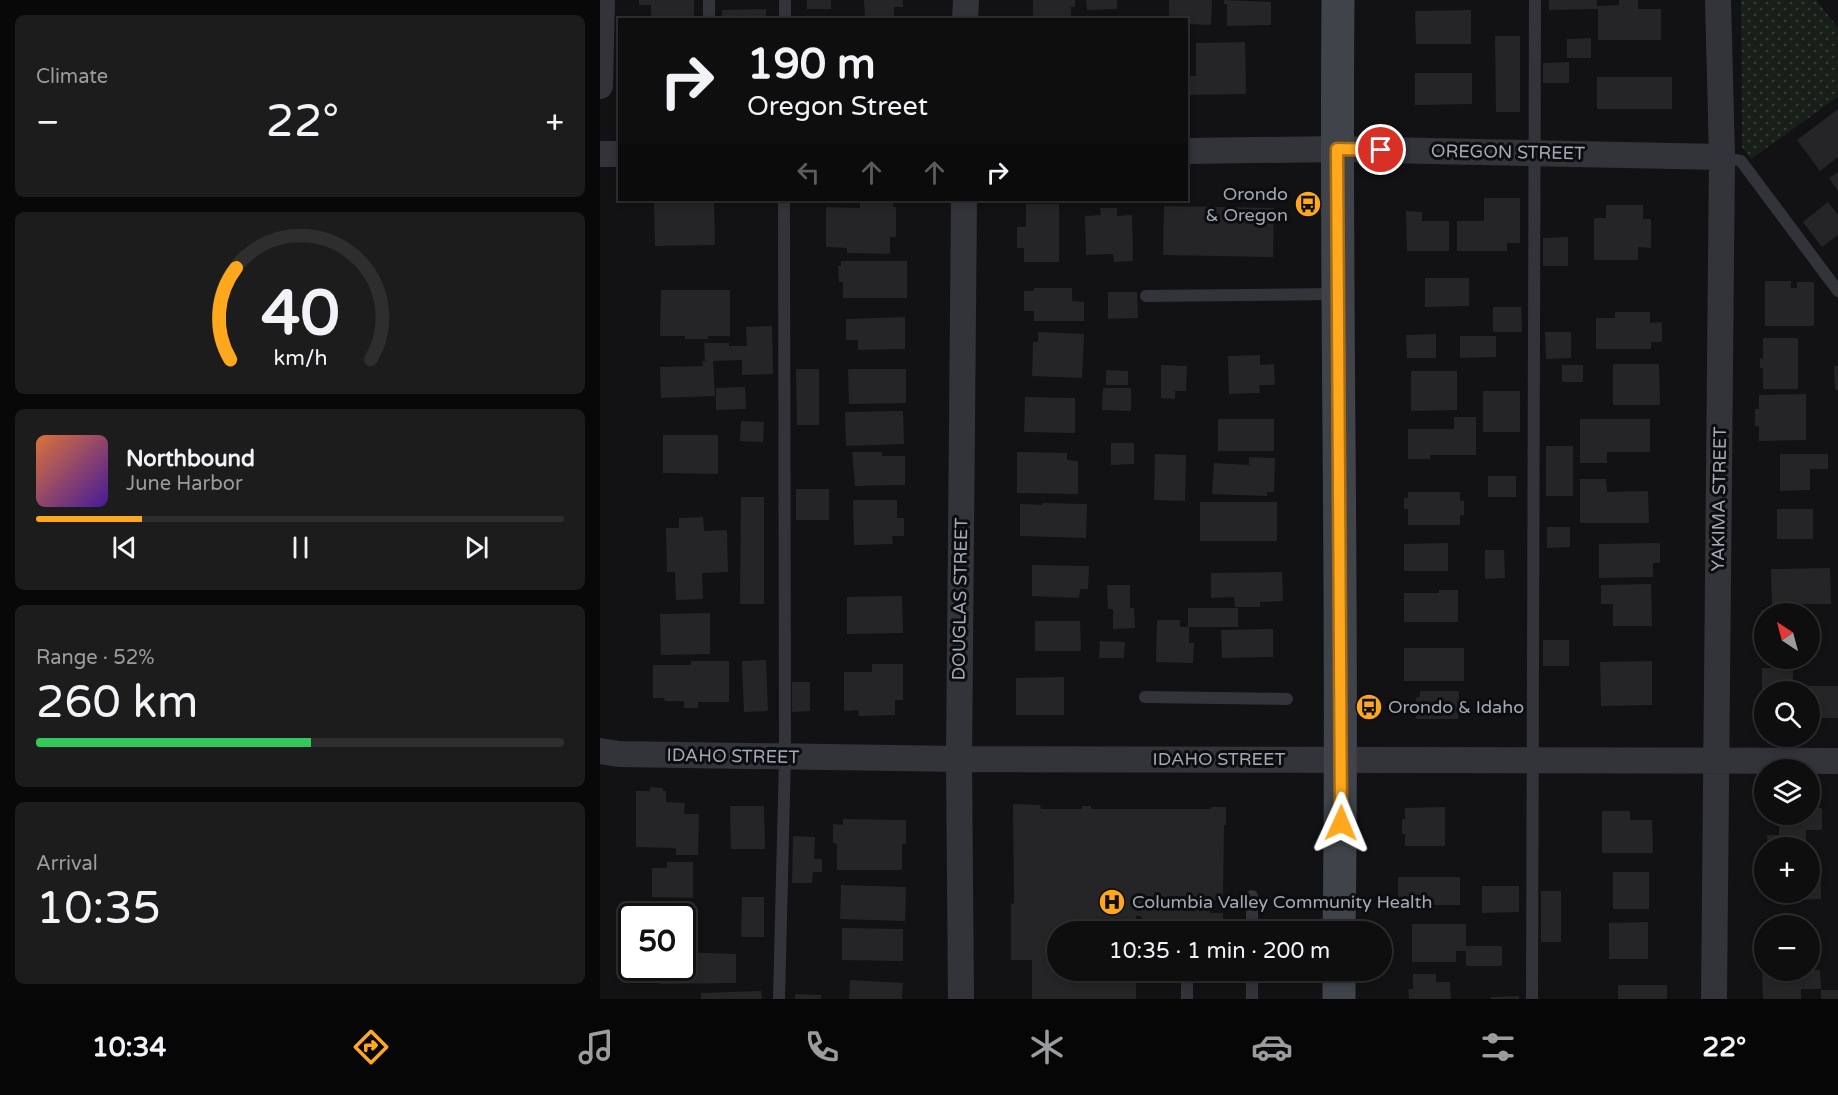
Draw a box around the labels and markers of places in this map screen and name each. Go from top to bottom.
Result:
pin [1355,124,1406,175]
place label: Orondo & Oregon [1206,183,1288,226]
bus stop icon: Orondo & Oregon [1293,189,1323,219]
bus stop icon: Orondo & Idaho [1354,692,1384,722]
place label: Orondo & Idaho [1388,696,1524,718]
hospital icon: Columbia Valley Community Health [1097,887,1127,917]
place label: Columbia Valley Community Health [1132,891,1432,913]

